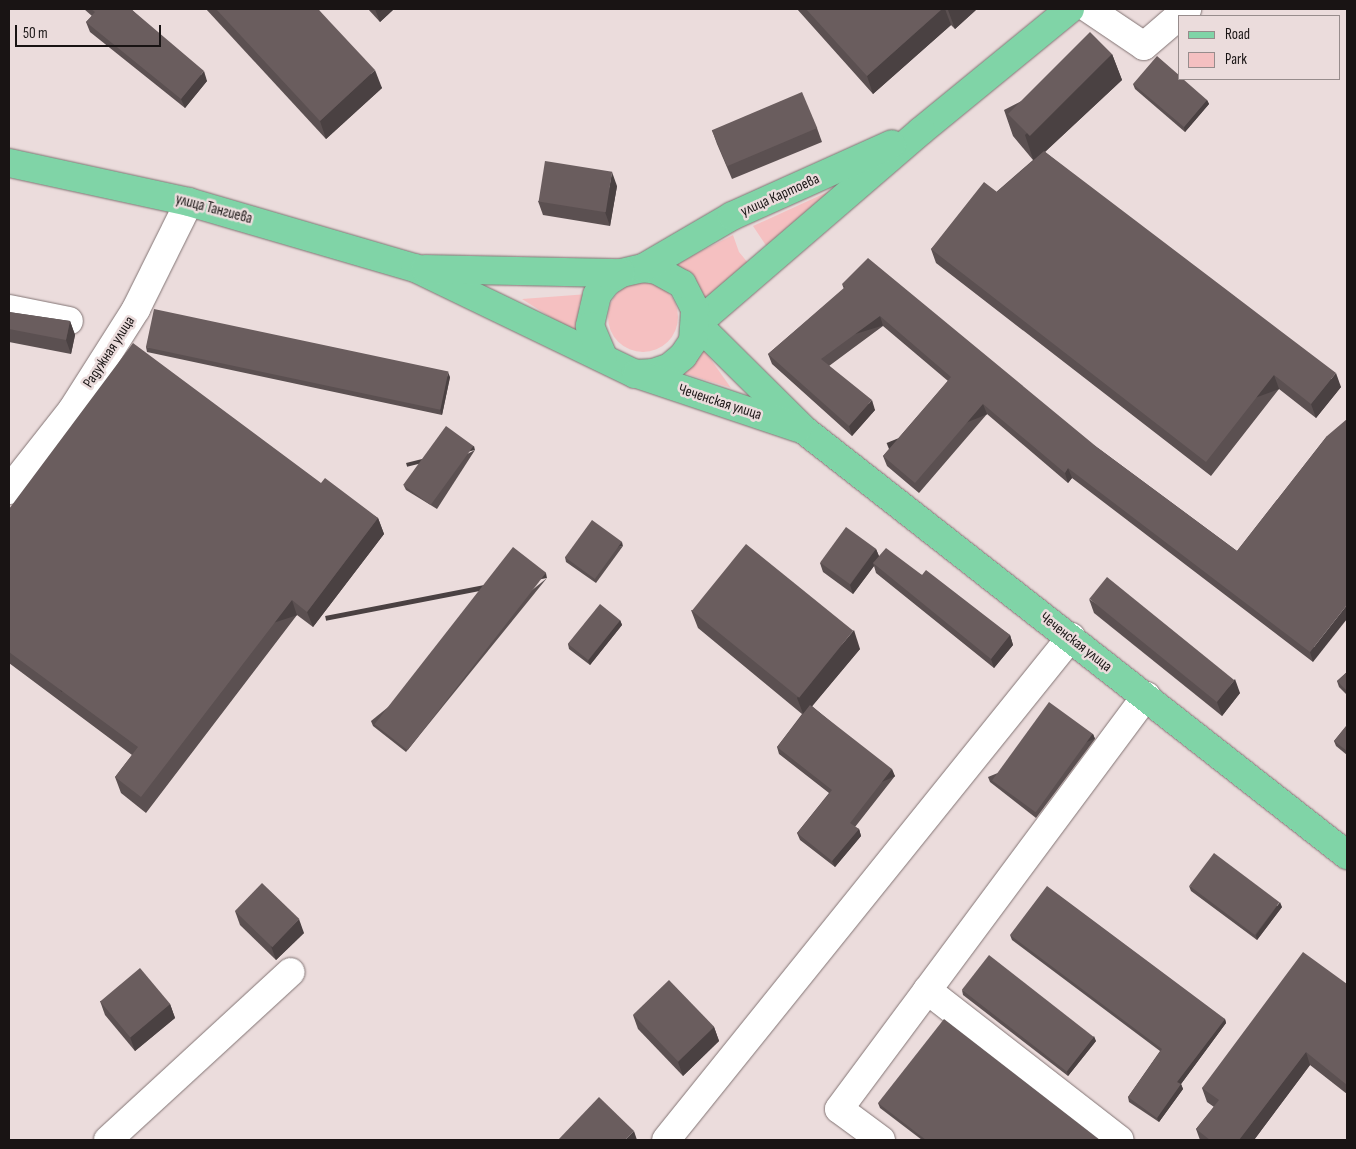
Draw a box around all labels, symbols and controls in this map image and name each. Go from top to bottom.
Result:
scale bar [18,15,164,47]
legend [1178,15,1341,80]
text: 50 m [23,24,48,43]
text: Road [1225,25,1250,44]
text: Park [1225,50,1247,69]
street label: улица Картоева [738,170,822,220]
street label: улица Тангиева [174,190,254,228]
street label: Радужная улица [79,313,139,391]
street label: Чеченская улица [676,380,764,424]
street label: Чеченская улица [1036,608,1116,676]

